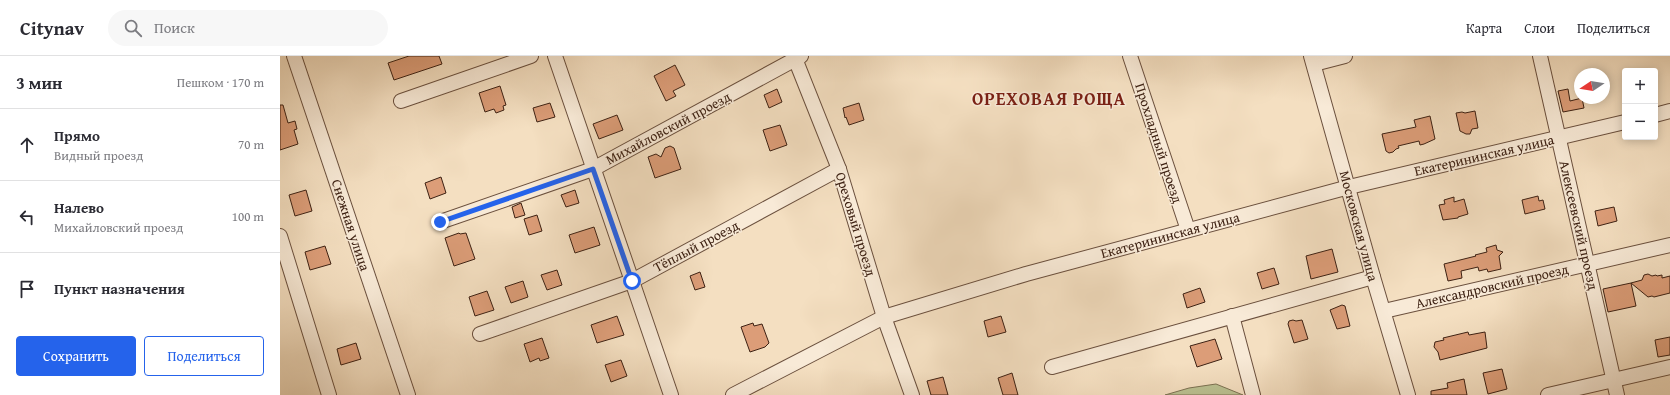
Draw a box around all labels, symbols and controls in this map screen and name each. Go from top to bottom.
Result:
search box [108,10,388,46]
text: Citynav [20,14,84,42]
icon: search [122,17,144,39]
text: Поиск [154,17,195,38]
text: Карта [1466,18,1502,38]
text: Слои [1524,18,1555,38]
text: Поделиться [1577,18,1650,38]
north arrow [1574,68,1610,104]
map controls [1622,68,1658,140]
button: + [1622,68,1658,104]
text: 3 мин [16,70,62,95]
text: Пешком · 170 m [177,73,264,92]
street label: Прохладный проезд [1130,80,1188,206]
district label: ОРЕХОВАЯ РОЩА [972,85,1126,112]
street label: Михайловский проезд [602,86,735,170]
button: − [1622,104,1658,140]
text: Прямо [54,125,100,146]
street label: Екатерининская улица [1412,129,1556,181]
icon: ahead [16,134,38,156]
text: 70 m [238,135,264,154]
text: Видный проезд [54,146,143,165]
street label: Алексеевский проезд [1554,158,1604,292]
street label: Московская улица [1335,168,1383,284]
street label: Ореховый проезд [831,170,881,279]
street label: Снежная улица [327,177,375,274]
text: Налево [54,197,104,218]
icon: left [16,206,38,228]
text: 100 m [232,207,264,226]
street label: Екатерининская улица [1098,207,1242,263]
route end [431,213,449,231]
street label: Тёплый проезд [650,215,743,277]
text: Михайловский проезд [54,218,183,237]
street label: Александровский проезд [1414,259,1571,313]
route start [623,272,641,290]
icon: arrive [16,278,38,300]
text: Пункт назначения [54,278,185,299]
button: Сохранить [16,336,136,376]
button: Поделиться [144,336,264,376]

